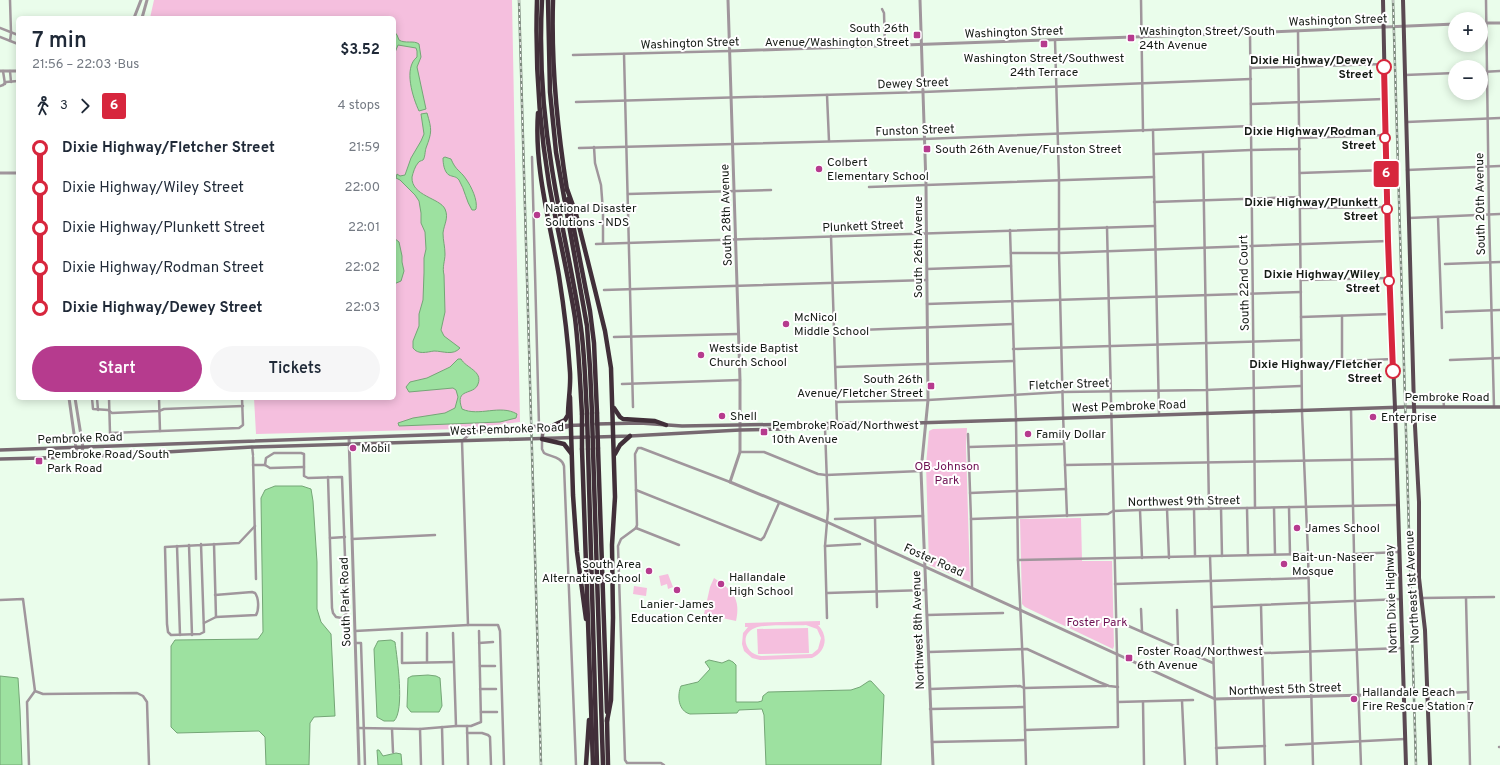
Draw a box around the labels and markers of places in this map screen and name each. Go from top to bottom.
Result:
place label: South 26th Avenue/Washington Street [765,21,909,51]
place label: Washington Street/South 24th Avenue [1139,24,1275,54]
marker: South 26th Avenue/Washington Street [912,30,922,40]
marker: Washington Street/South 24th Avenue [1126,33,1136,43]
marker: Washington Street/Southwest 24th Terrace [1039,39,1049,49]
place label: Washington Street/Southwest 24th Terrace [964,51,1124,81]
place label: Dixie Highway/Dewey Street [1250,53,1373,83]
marker: Dixie Highway/Dewey Street [1376,59,1392,75]
place label: Dixie Highway/Rodman Street [1244,124,1376,154]
marker: Dixie Highway/Rodman Street [1379,132,1391,144]
place label: South 26th Avenue/Funston Street [935,142,1122,158]
marker: South 26th Avenue/Funston Street [922,144,932,154]
place label: Colbert Elementary School [827,155,929,185]
marker: Colbert Elementary School [814,164,824,174]
place label: Dixie Highway/Plunkett Street [1244,195,1378,225]
place label: National Disaster Solutions - NDS [545,201,637,231]
marker: Dixie Highway/Plunkett Street [1381,203,1393,215]
marker: National Disaster Solutions - NDS [532,210,542,220]
place label: Dixie Highway/Wiley Street [1264,267,1380,297]
marker: Dixie Highway/Wiley Street [1383,275,1395,287]
place label: McNicol Middle School [794,310,869,340]
marker: McNicol Middle School [781,319,791,329]
place label: Westside Baptist Church School [709,341,798,371]
marker: Westside Baptist Church School [696,350,706,360]
place label: Dixie Highway/Fletcher Street [1249,357,1382,387]
marker: Dixie Highway/Fletcher Street [1385,363,1401,379]
place label: South 26th Avenue/Fletcher Street [797,372,923,402]
marker: South 26th Avenue/Fletcher Street [926,381,936,391]
place label: Shell [730,409,757,425]
place label: Enterprise [1381,410,1437,426]
marker: Shell [717,411,727,421]
marker: Enterprise [1368,412,1378,422]
place label: Pembroke Road/Northwest 10th Avenue [772,418,919,448]
marker: Pembroke Road/Northwest 10th Avenue [759,427,769,437]
place label: Family Dollar [1036,427,1106,443]
marker: Family Dollar [1023,429,1033,439]
place label: Mobil [361,441,390,457]
marker: Mobil [348,443,358,453]
place label: Pembroke Road/South Park Road [47,447,169,477]
marker: Pembroke Road/South Park Road [34,456,44,466]
place label: James School [1305,521,1380,537]
marker: James School [1292,523,1302,533]
place label: Bait-un-Naseer Mosque [1292,550,1375,580]
place label: South Area Alternative School [542,557,641,587]
marker: Bait-un-Naseer Mosque [1279,559,1289,569]
marker: South Area Alternative School [644,566,654,576]
place label: Hallandale High School [729,570,793,600]
marker: Hallandale High School [716,579,726,589]
marker: Lanier-James Education Center [672,585,682,595]
place label: Lanier-James Education Center [631,597,724,627]
place label: Foster Road/Northwest 6th Avenue [1137,644,1263,674]
marker: Foster Road/Northwest 6th Avenue [1124,653,1134,663]
place label: Hallandale Beach Fire Rescue Station 7 [1362,685,1474,715]
marker: Hallandale Beach Fire Rescue Station 7 [1349,694,1359,704]

